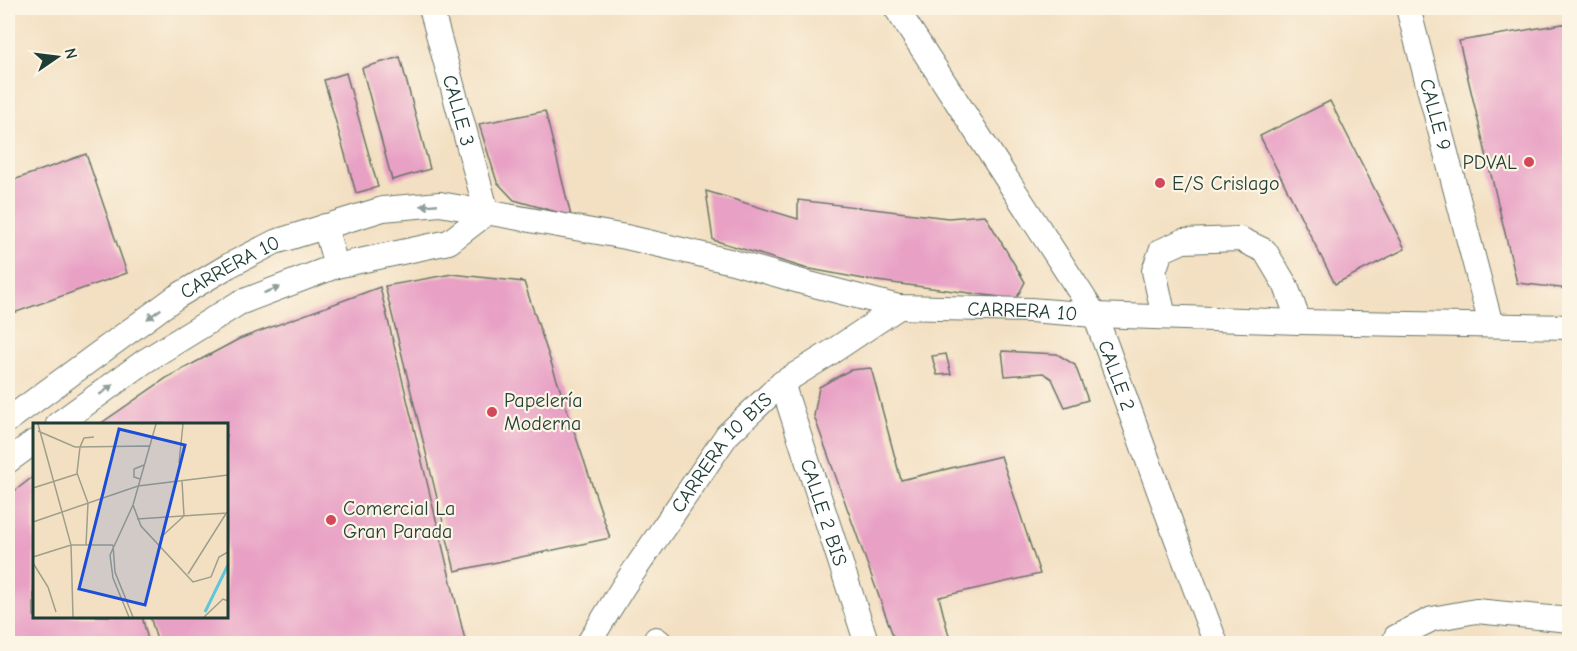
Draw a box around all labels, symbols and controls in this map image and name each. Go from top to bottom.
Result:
north arrow [27,27,87,87]
text: N [61,46,81,61]
street label: CALLE 3 [438,72,480,148]
street label: CALLE 9 [1415,76,1456,153]
place label: PDVAL [1463,151,1517,174]
marker: PDVAL [1522,155,1536,169]
place label: E/S Crislago [1172,172,1279,195]
marker: E/S Crislago [1153,176,1167,190]
one-way arrow [420,200,439,210]
street label: CARRERA 10 [176,230,283,303]
one-way arrow [263,285,281,294]
street label: CARRERA 10 [967,297,1078,325]
one-way arrow [147,307,162,319]
street label: CALLE 2 [1094,337,1140,414]
one-way arrow [97,384,113,396]
street label: CARRERA 10 BIS [666,387,776,517]
place label: Papelería Moderna [504,389,583,435]
marker: Papelería Moderna [485,405,499,419]
inset map [33,423,228,618]
street label: CALLE 2 BIS [796,456,852,569]
place label: Comercial La Gran Parada [343,497,455,543]
marker: Comercial La Gran Parada [324,513,338,527]

